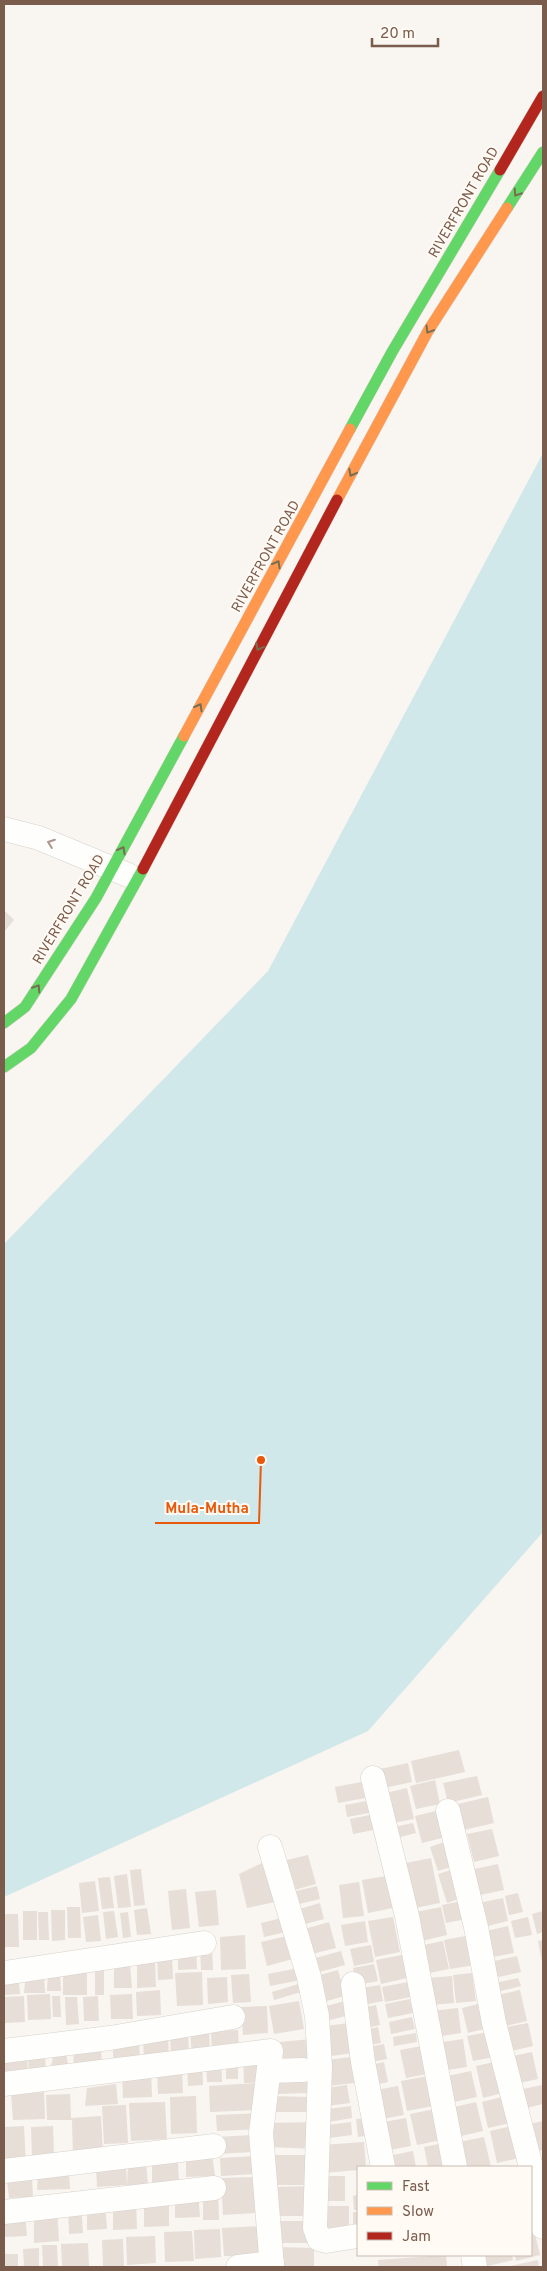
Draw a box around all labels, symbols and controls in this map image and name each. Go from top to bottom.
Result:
scale bar [372,15,438,47]
text: 20 m [380,25,415,44]
street label: RIVERFRONT ROAD [426,144,503,261]
one-way arrow [514,187,523,196]
one-way arrow [426,324,436,333]
one-way arrow [348,467,358,476]
street label: RIVERFRONT ROAD [228,498,304,616]
one-way arrow [271,560,281,569]
one-way arrow [255,641,265,650]
one-way arrow [193,703,203,712]
one-way arrow [47,839,55,849]
one-way arrow [116,846,126,855]
street label: RIVERFRONT ROAD [30,852,109,968]
one-way arrow [31,985,40,994]
callout: Mula-Mutha [155,1493,259,1523]
text: Mula-Mutha [165,1500,249,1519]
legend [357,2166,532,2256]
text: Fast [402,2178,430,2197]
text: Slow [402,2203,434,2222]
text: Jam [402,2228,431,2247]

